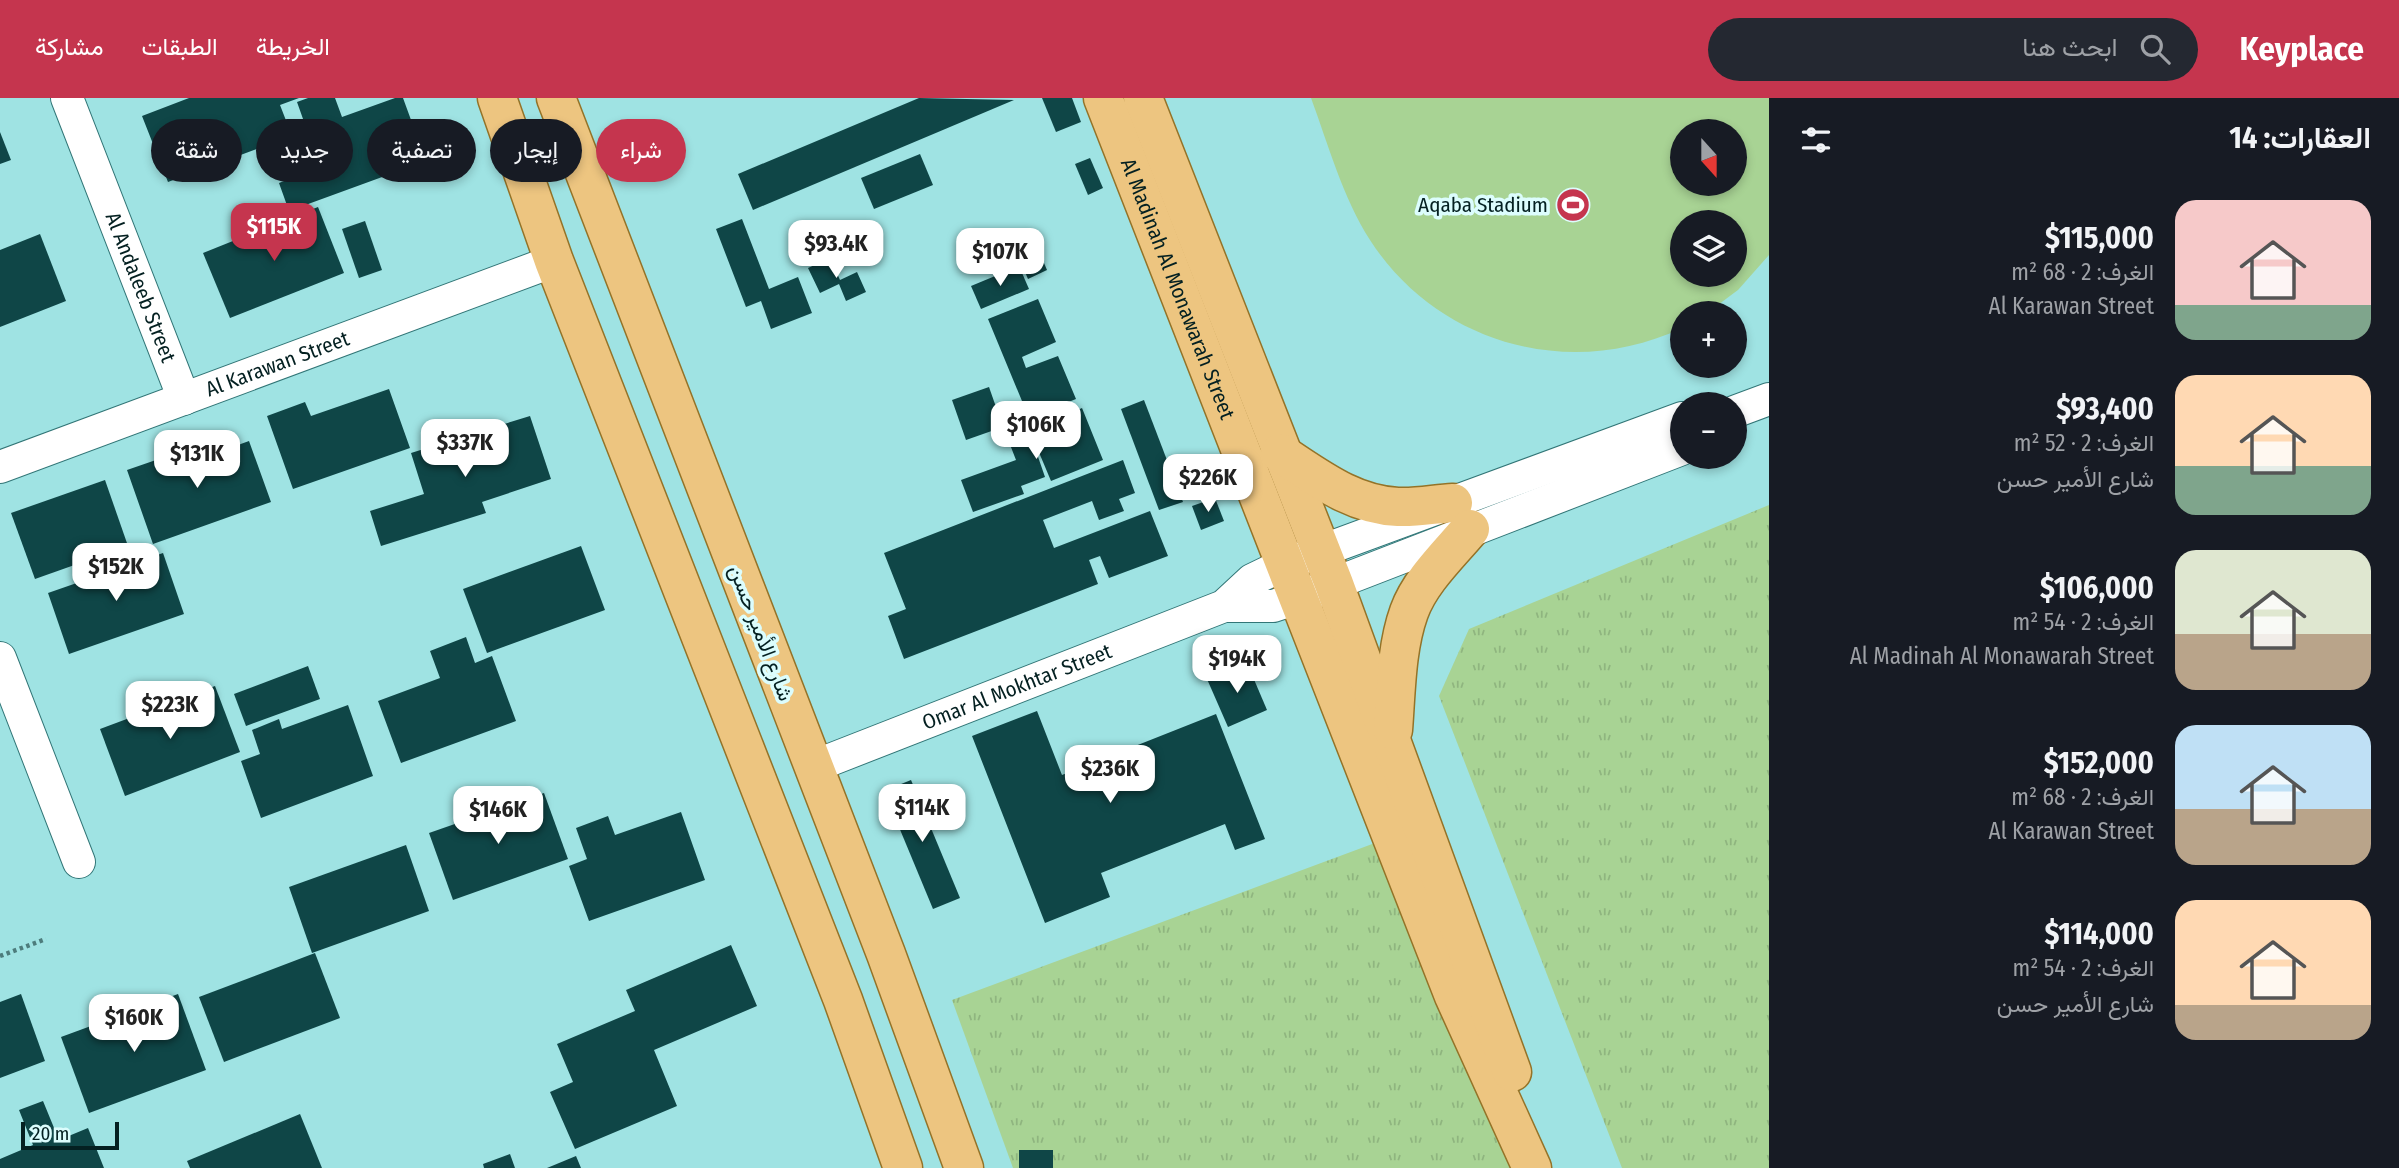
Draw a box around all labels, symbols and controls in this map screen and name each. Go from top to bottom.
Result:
search box [1708,18,2198,81]
text: Keyplace [2240,29,2364,69]
icon: search [2136,30,2174,68]
text: ابحث هنا [2022,32,2118,63]
text: مشاركة [35,33,103,61]
text: الطبقات [141,33,218,61]
text: الخريطة [256,33,330,61]
chip: شقة [151,119,242,182]
chip: جديد [256,119,353,182]
chip: تصفية [367,119,476,182]
chip: إيجار [490,119,582,182]
chip: شراء [596,119,686,182]
north arrow [1670,119,1746,196]
map controls [1670,119,1747,469]
text: العقارات: 14 [2229,120,2371,156]
icon: filters [1797,121,1835,159]
street label: Al Madinah Al Monawarah Street [1115,155,1240,423]
sports icon: Aqaba Stadium [1554,186,1592,224]
place label: Aqaba Stadium [1418,192,1548,218]
pin: $115K [225,204,323,263]
street label: Al Andaleeb Street [100,208,182,366]
button: layers [1670,210,1747,287]
text: $115K [247,212,301,240]
pin: $93.4K [779,220,893,280]
text: $115,000 [2045,220,2154,256]
pin: $107K [951,228,1049,288]
icon: home [2231,228,2315,312]
text: $93.4K [804,229,868,257]
text: $107K [972,237,1028,265]
text: الغرف: 2 · 68 m² [2011,258,2154,286]
text: Al Karawan Street [1989,292,2154,320]
button: + [1670,301,1747,378]
street label: Al Karawan Street [202,325,353,402]
text: $93,400 [2056,391,2154,427]
button: − [1670,392,1747,469]
pin: $106K [987,402,1085,461]
icon: home [2231,403,2315,487]
text: $106K [1007,410,1065,438]
pin: $337K [416,420,514,479]
text: $337K [437,428,493,456]
text: الغرف: 2 · 52 m² [2014,429,2154,457]
pin: $131K [148,430,246,490]
text: $131K [170,439,224,467]
pin: $226K [1159,454,1257,514]
text: $226K [1179,463,1237,491]
text: شارع الأمير حسن [1997,465,2154,493]
pin: $152K [67,544,165,603]
text: $152K [88,552,144,580]
street label: شارع الأمير حسن [722,561,799,705]
text: $106,000 [2040,570,2154,606]
icon: home [2231,578,2315,662]
text: الغرف: 2 · 54 m² [2012,608,2154,636]
pin: $194K [1188,636,1286,695]
street label: Omar Al Mokhtar Street [918,638,1116,736]
text: Al Madinah Al Monawarah Street [1850,642,2154,670]
text: $194K [1208,644,1266,672]
pin: $223K [121,682,219,741]
text: $223K [142,690,198,718]
text: $152,000 [2044,745,2154,781]
pin: $236K [1061,746,1159,805]
icon: home [2231,753,2315,837]
text: $236K [1081,754,1139,782]
text: الغرف: 2 · 68 m² [2011,783,2154,811]
pin: $114K [873,784,971,844]
pin: $146K [449,786,547,846]
text: $114K [895,793,949,821]
text: $146K [469,795,527,823]
text: Al Karawan Street [1989,817,2154,845]
text: $114,000 [2044,916,2154,952]
icon: home [2231,928,2315,1012]
text: الغرف: 2 · 54 m² [2012,954,2154,982]
text: شارع الأمير حسن [1997,990,2154,1018]
pin: $160K [85,995,183,1054]
text: $160K [105,1003,163,1031]
scale bar [21,1119,119,1151]
text: 20 m [32,1122,69,1145]

